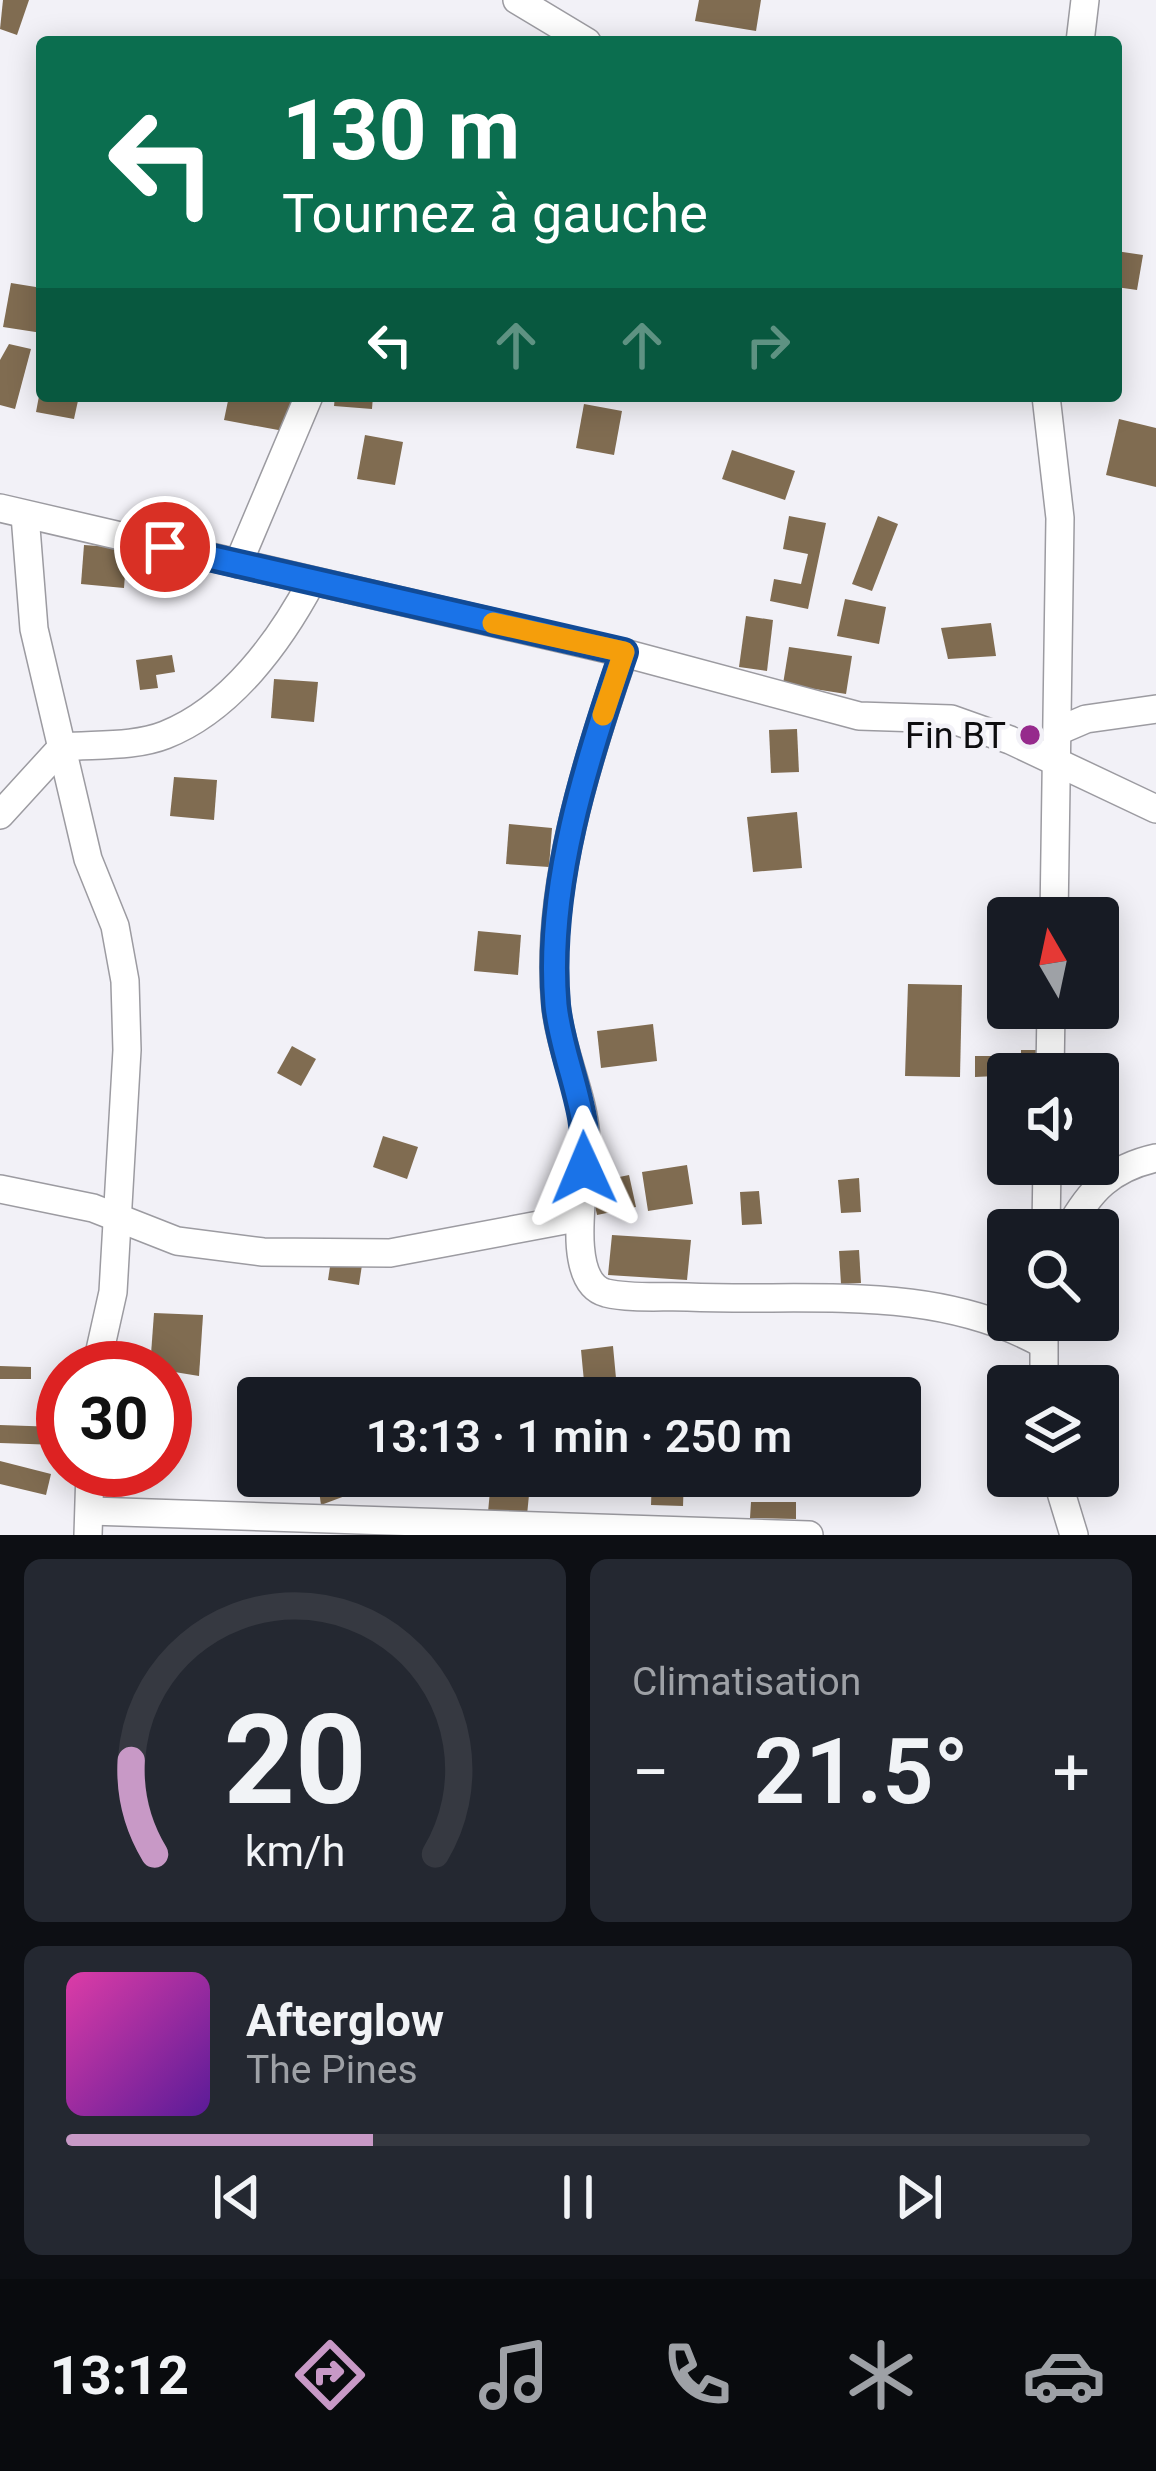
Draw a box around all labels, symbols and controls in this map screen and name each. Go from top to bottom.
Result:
text: 130 m [282,81,520,180]
icon: left [84,84,240,240]
text: Tournez à gauche [282,182,708,245]
icon: left [357,312,423,378]
icon: ahead [483,312,549,378]
icon: ahead [609,312,675,378]
icon: right [735,312,801,378]
pin [114,496,216,598]
icon: arrive [132,514,198,580]
place label: Fin BT [905,715,1006,757]
marker: Fin BT [1017,722,1043,748]
north arrow [987,897,1119,1029]
map controls [987,897,1119,1497]
button: sound [987,1053,1119,1185]
position arrow [521,1105,647,1231]
button: search [987,1209,1119,1341]
speed limit sign: 30 [36,1341,192,1497]
button: layers [987,1365,1119,1497]
text: 13:13 · 1 min · 250 m [366,1410,792,1463]
text: Climatisation [632,1659,861,1705]
text: 20 [223,1687,367,1833]
text: 21.5° [754,1720,968,1825]
text: − [632,1734,670,1811]
text: + [1053,1734,1090,1811]
text: km/h [245,1825,345,1875]
text: Afterglow [246,1994,444,2047]
text: The Pines [246,2047,418,2093]
icon: previous [204,2164,270,2230]
icon: pause [545,2164,611,2230]
icon: next [886,2164,952,2230]
icon: directions [288,2333,372,2417]
icon: music [472,2333,556,2417]
icon: phone [655,2333,739,2417]
icon: climate [839,2333,923,2417]
icon: car [1022,2333,1106,2417]
text: 13:12 [50,2344,189,2407]

